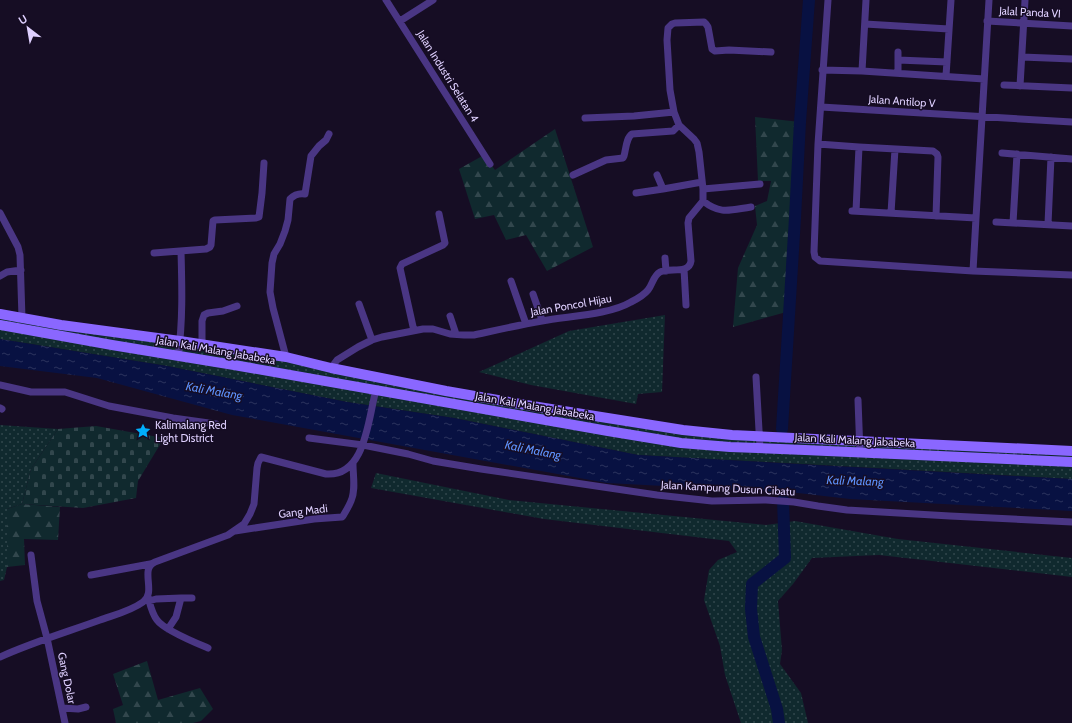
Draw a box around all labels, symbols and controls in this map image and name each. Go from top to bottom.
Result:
street label: Jalal Panda VI [998,3,1061,21]
north arrow [8,8,48,48]
text: U [16,11,30,27]
street label: Jalan Industri Selatan 4 [414,27,482,125]
street label: Jalan Antilop V [867,92,936,110]
street label: Jalan Poncol Hijau [528,291,613,319]
street label: Jalan Kali Malang Jababeka [154,332,277,368]
water label: Kali Malang [185,378,244,403]
street label: Jalan Kali Malang Jababeka [473,388,596,424]
place label: Kalimalang Red Light District [155,418,227,445]
place icon: Kalimalang Red Light District [134,422,152,440]
street label: Jalan Kali Malang Jababeka [793,430,916,450]
water label: Kali Malang [504,437,563,462]
water label: Kali Malang [826,472,884,489]
street label: Jalan Kampung Dusun Cibatu [659,477,796,499]
street label: Gang Madi [278,501,328,521]
street label: Gang Dolar [55,651,79,705]

